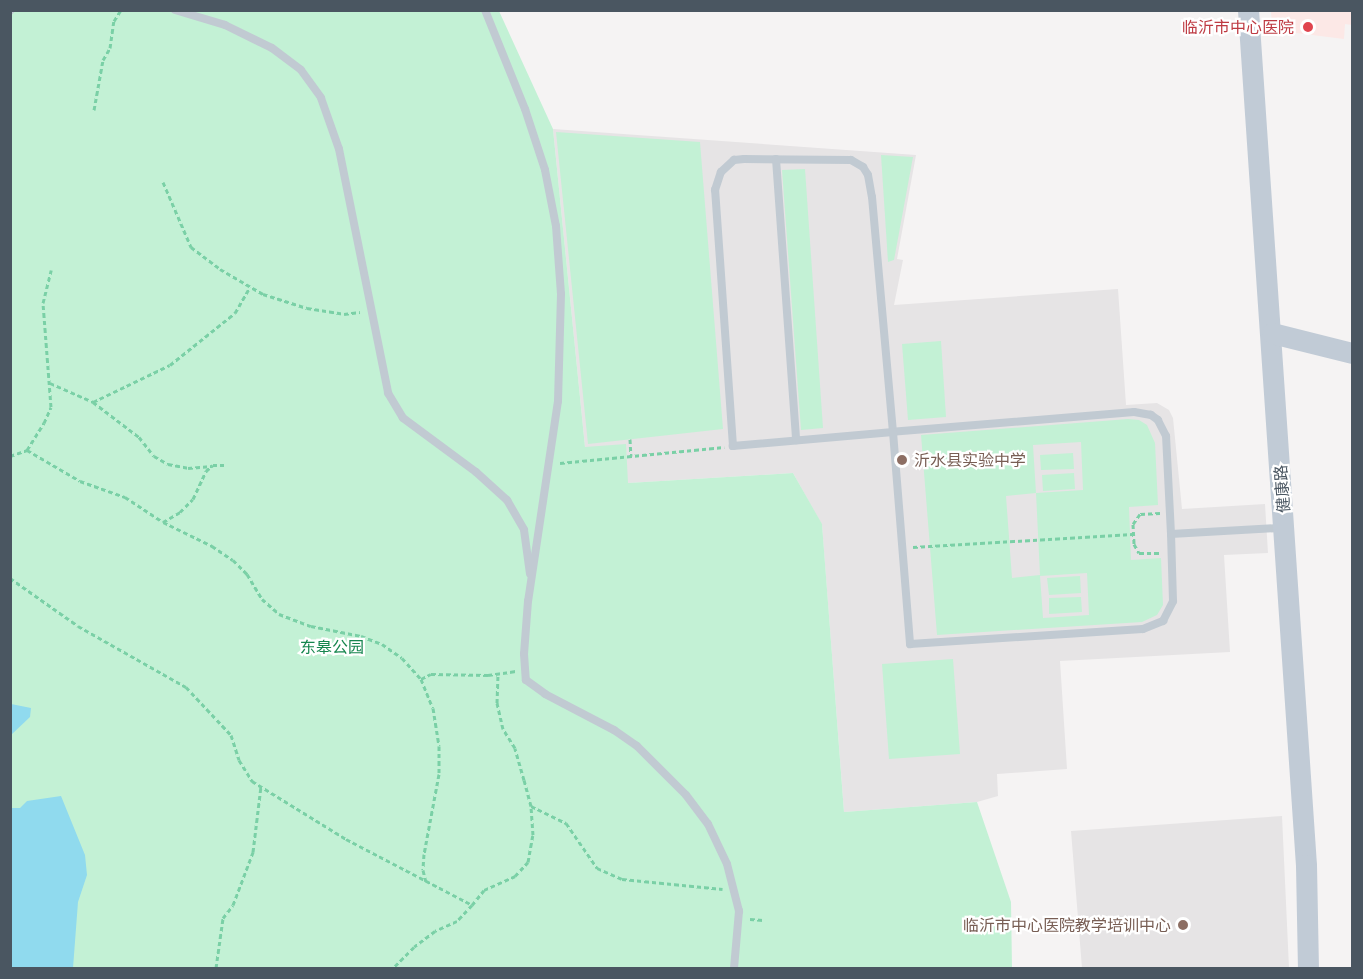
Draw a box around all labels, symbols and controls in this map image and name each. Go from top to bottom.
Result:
place label: 临沂市中心医院 [1182,17,1294,37]
marker: 临沂市中心医院 [1299,18,1317,36]
place label: 沂水县实验中学 [914,450,1026,470]
marker: 沂水县实验中学 [895,453,909,467]
street label: 健康路 [1271,464,1293,514]
park label: 东皋公园 [300,637,364,657]
place label: 临沂市中心医院教学培训中心 [963,915,1171,935]
marker: 临沂市中心医院教学培训中心 [1176,918,1190,932]

